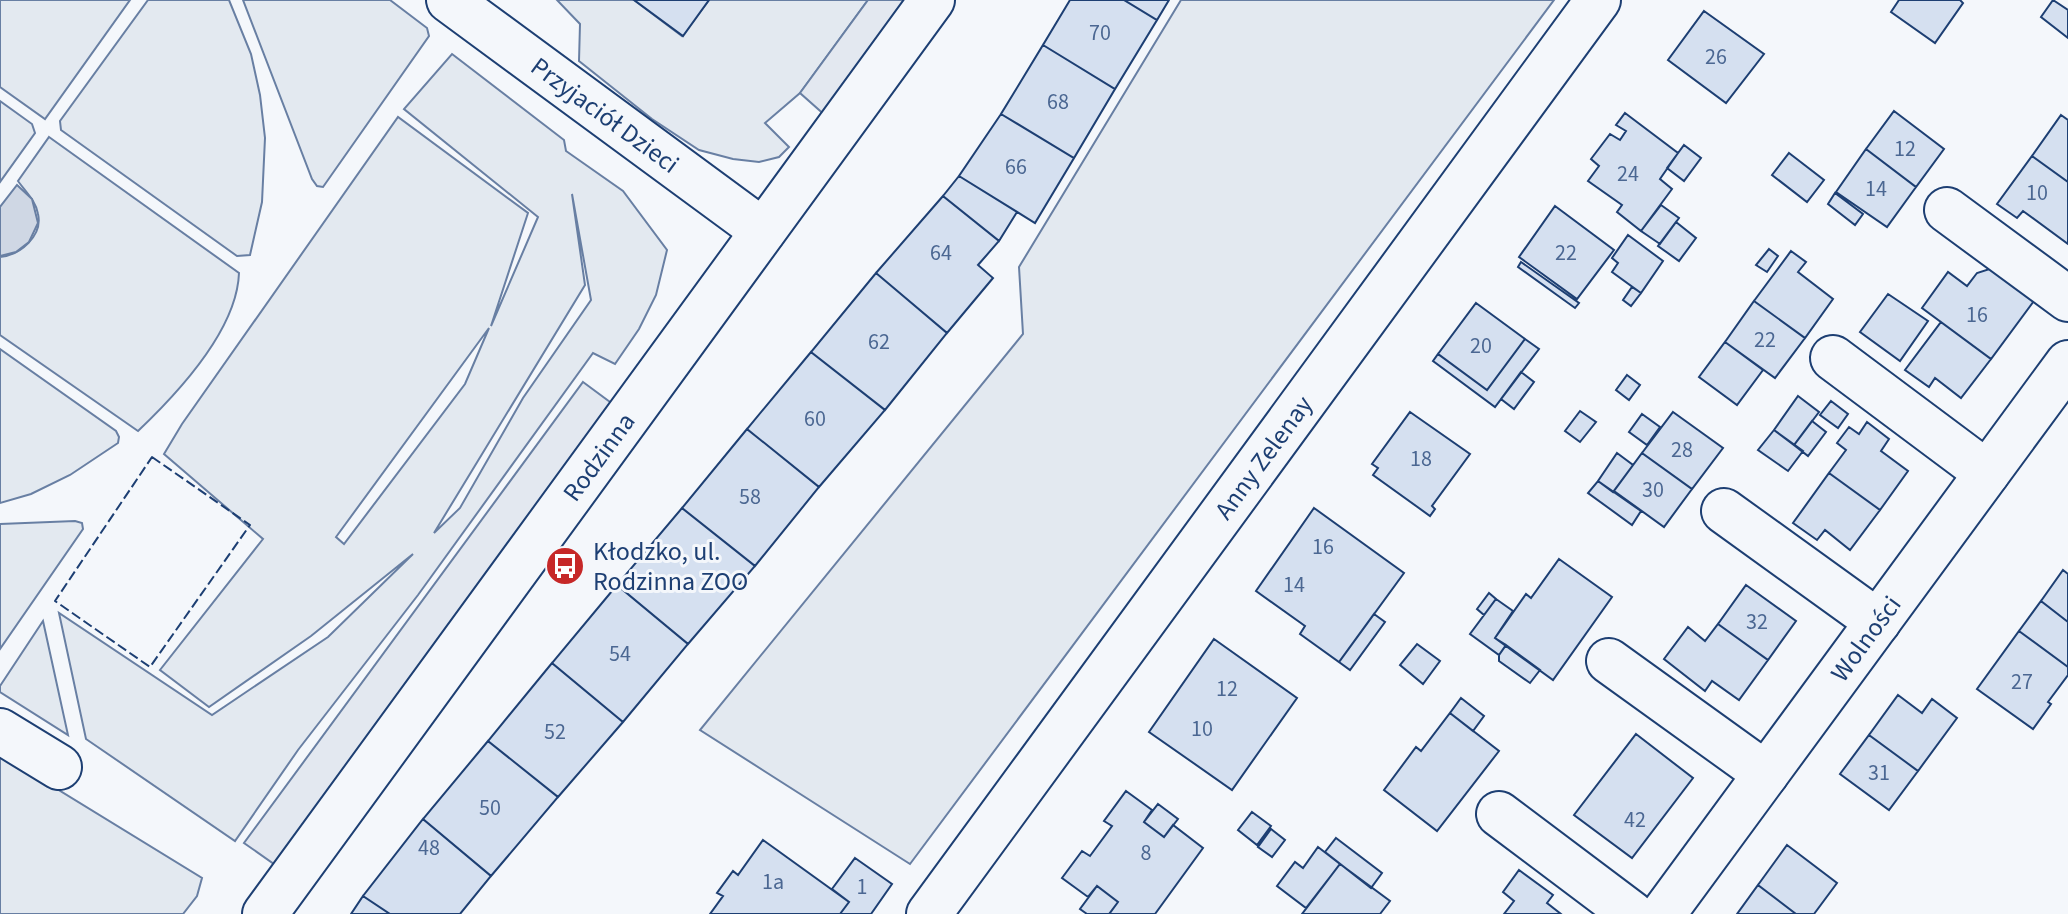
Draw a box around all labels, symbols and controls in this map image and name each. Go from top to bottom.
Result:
house number: 70 [1089,17,1111,49]
house number: 26 [1705,41,1727,73]
street label: Przyjaciół Dzieci [523,48,687,182]
house number: 68 [1047,86,1069,118]
house number: 12 [1894,133,1916,165]
house number: 66 [1005,151,1027,183]
house number: 24 [1617,158,1639,190]
house number: 14 [1865,173,1887,205]
house number: 10 [2026,177,2048,209]
house number: 64 [930,237,952,269]
house number: 22 [1555,237,1577,269]
house number: 16 [1966,299,1988,331]
house number: 22 [1754,324,1776,356]
house number: 62 [868,326,890,358]
house number: 20 [1470,330,1492,362]
street label: Anny Zelenay [1205,388,1321,527]
house number: 60 [804,403,826,435]
street label: Rodzinna [554,405,644,509]
house number: 28 [1671,434,1693,466]
house number: 18 [1410,443,1432,475]
house number: 30 [1642,474,1664,506]
house number: 58 [739,481,761,513]
house number: 16 [1312,531,1334,563]
place label: Kłodzko, ul. Rodzinna ZOO [593,533,748,600]
bus stop icon: Kłodzko, ul. Rodzinna ZOO [544,545,586,587]
house number: 14 [1283,569,1305,601]
street label: Wolności [1821,588,1910,689]
house number: 32 [1746,606,1768,638]
house number: 54 [609,638,631,670]
house number: 27 [2011,666,2033,698]
house number: 12 [1216,673,1238,705]
house number: 10 [1191,713,1213,745]
house number: 52 [544,716,566,748]
house number: 31 [1868,757,1890,789]
house number: 50 [479,792,501,824]
house number: 42 [1624,804,1646,836]
house number: 48 [418,832,440,864]
house number: 8 [1141,837,1152,869]
house number: 1a [762,866,784,898]
house number: 1 [857,871,867,903]

